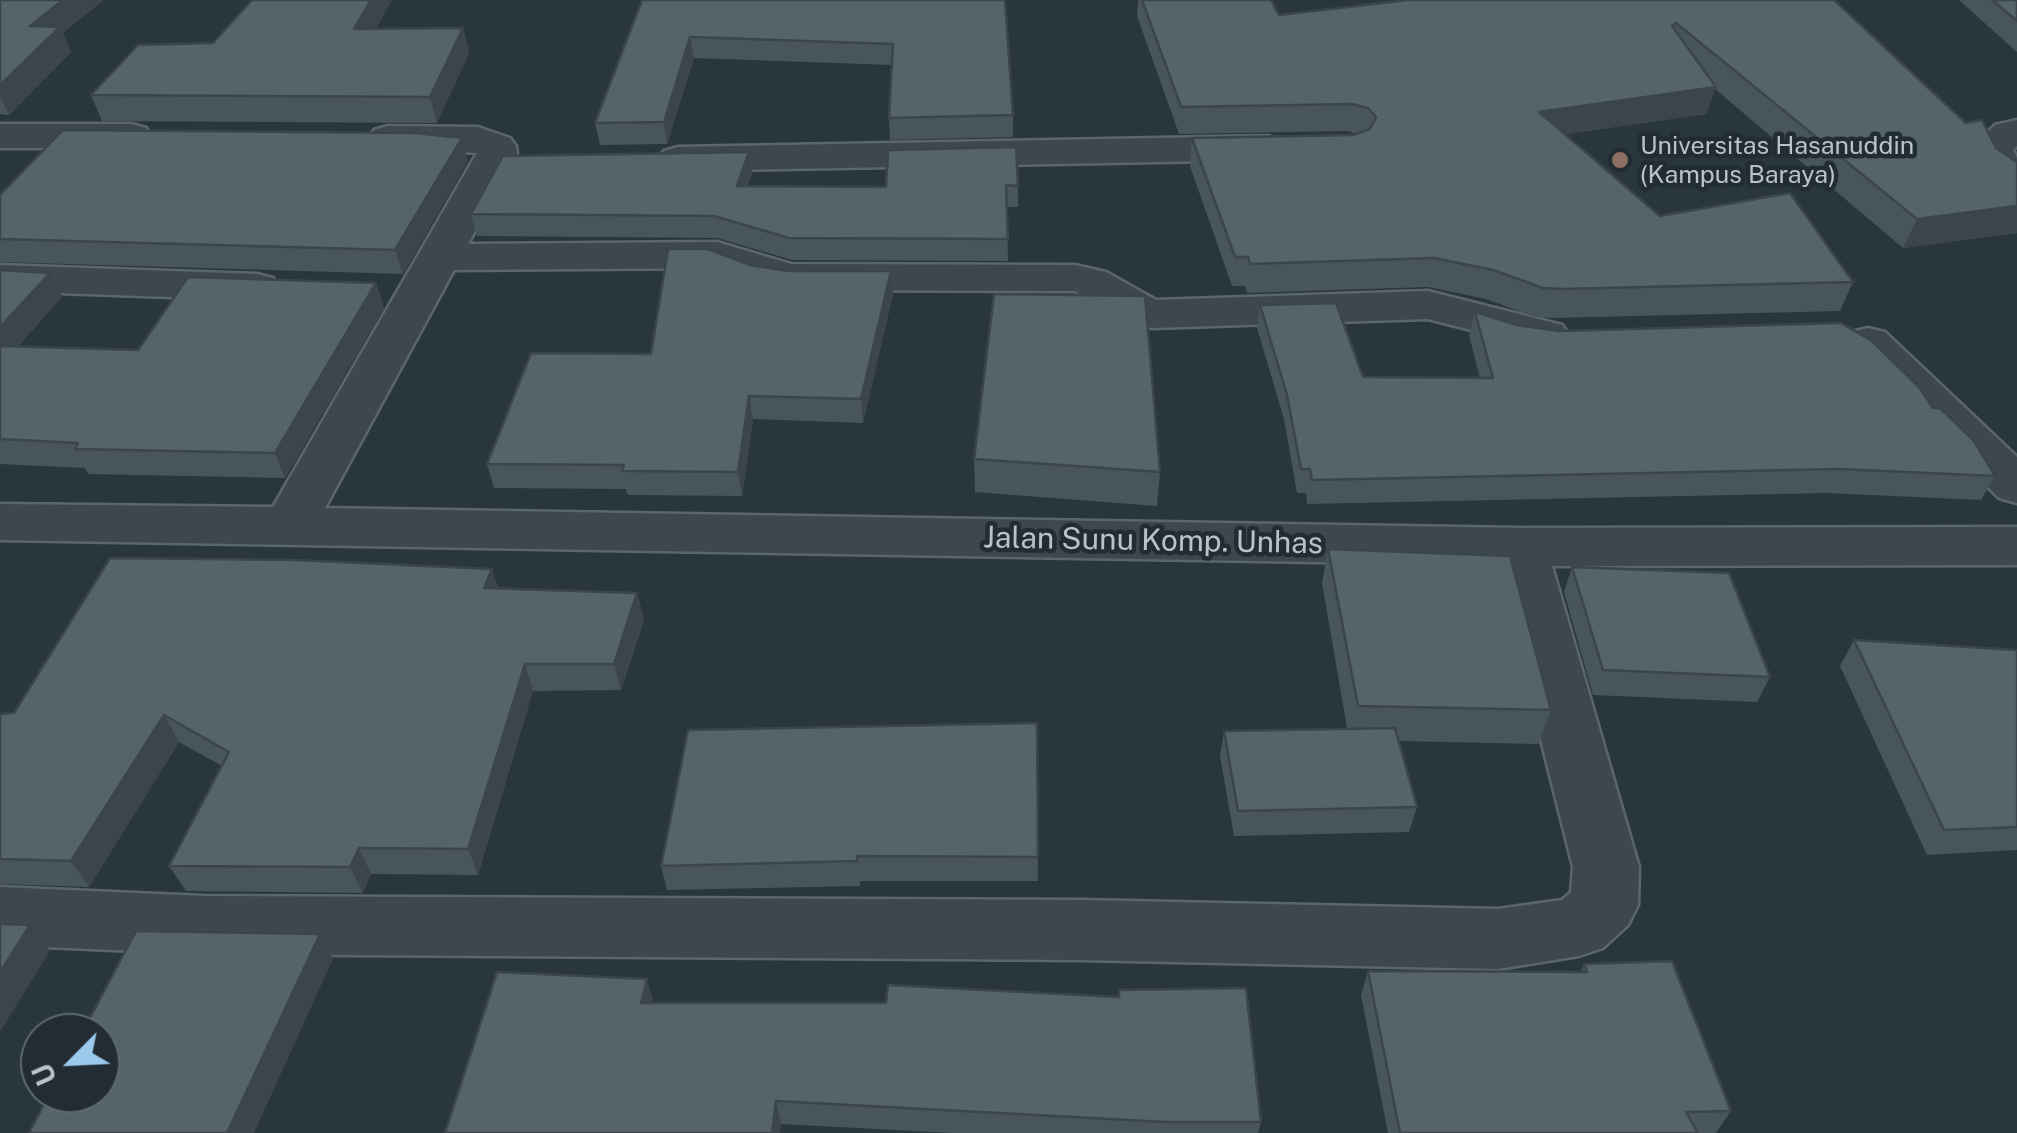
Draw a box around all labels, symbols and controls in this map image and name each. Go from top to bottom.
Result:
place label: Universitas Hasanuddin (Kampus Baraya) [1640,131,1914,190]
marker: Universitas Hasanuddin (Kampus Baraya) [1609,149,1631,171]
street label: Jalan Sunu Komp. Unhas [983,520,1323,562]
north arrow [20,1013,120,1113]
text: U [25,1059,63,1091]

